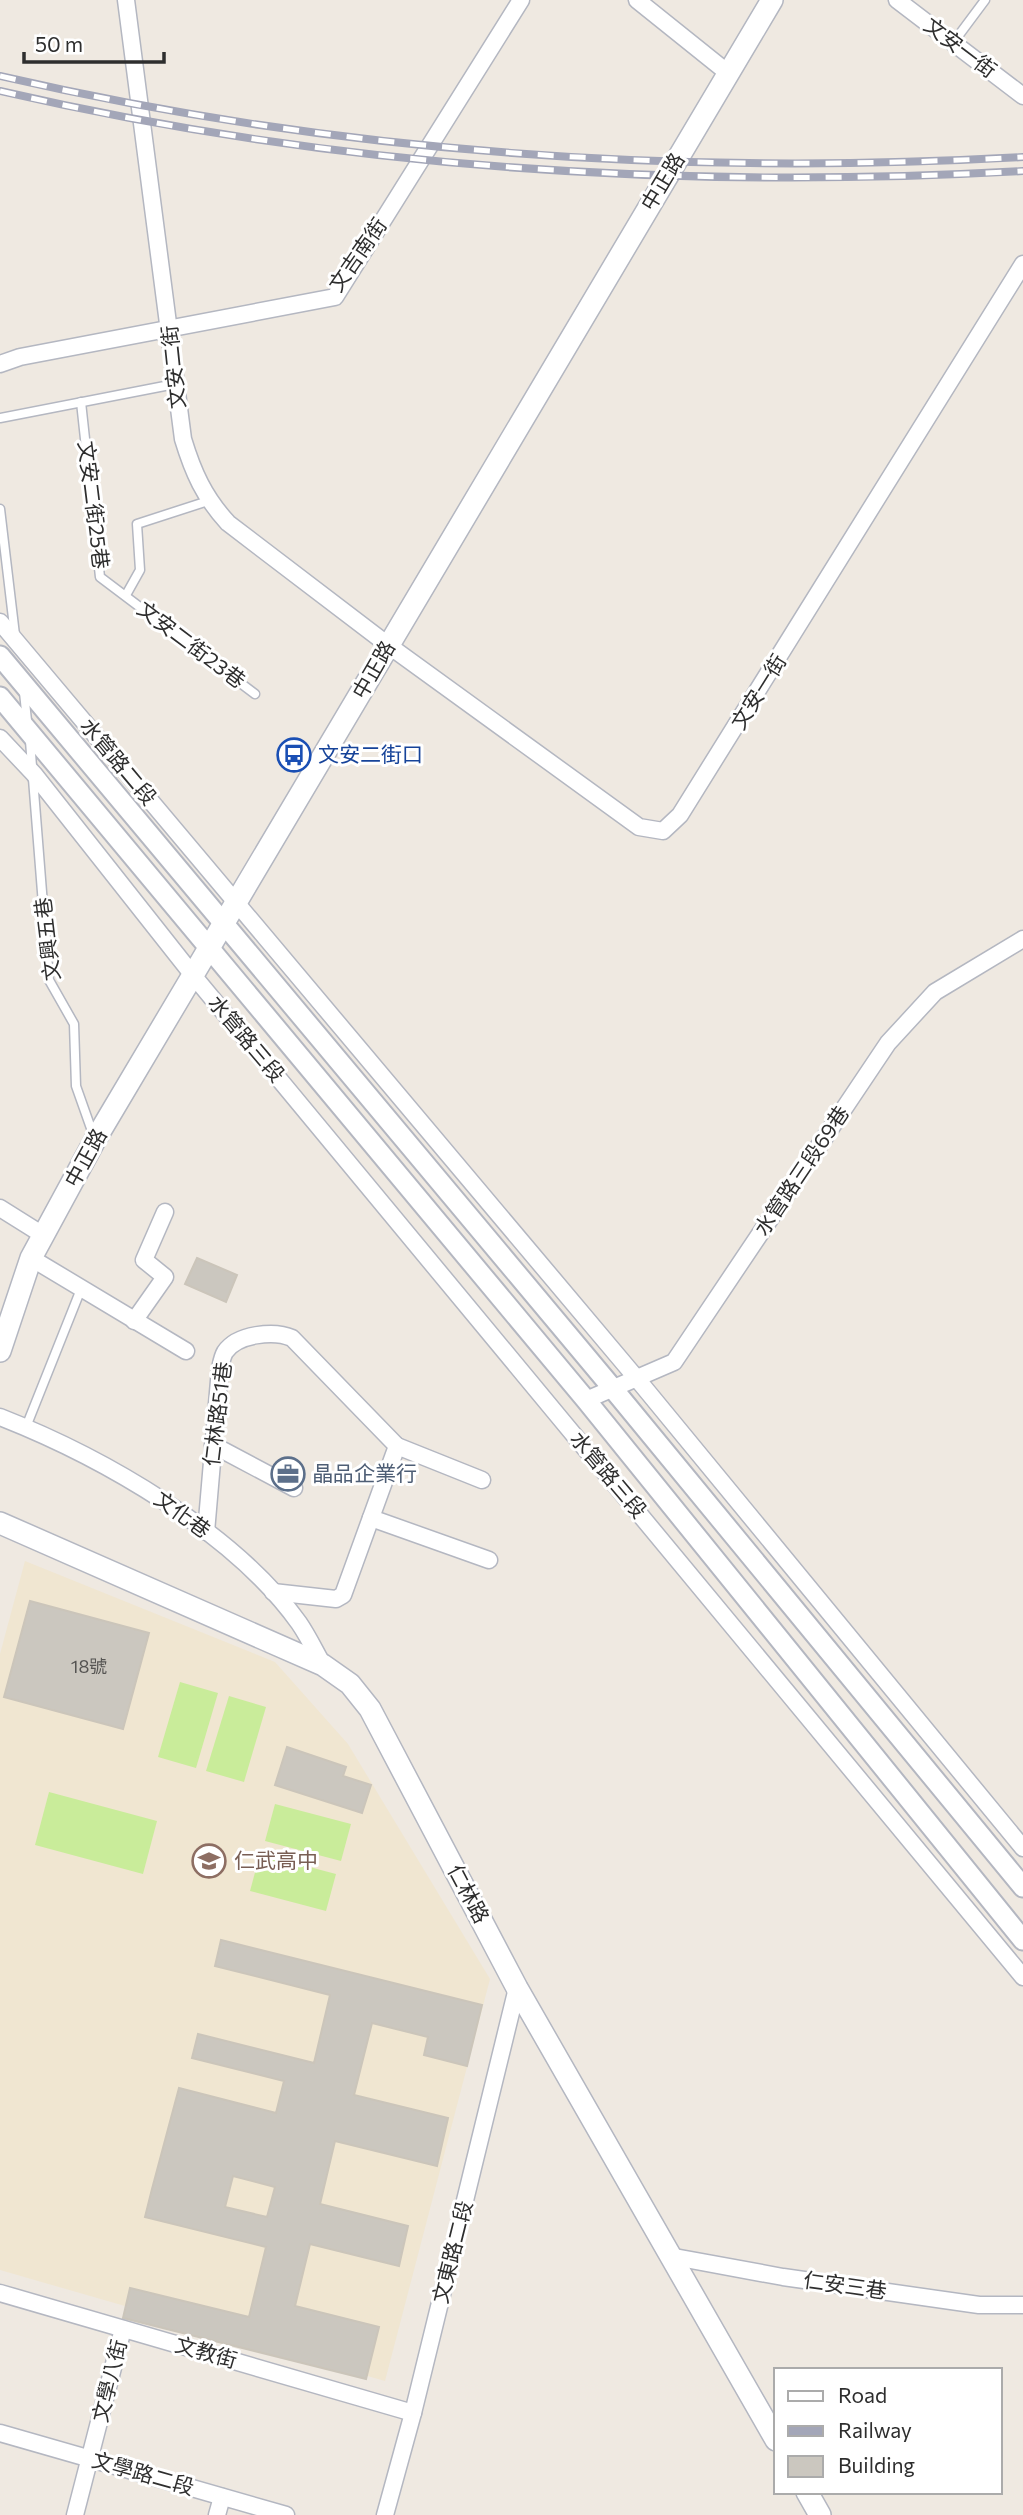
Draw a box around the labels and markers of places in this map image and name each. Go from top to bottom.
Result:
bus stop icon: 文安二街口 [275,736,313,774]
place label: 文安二街口 [318,741,423,766]
office icon: 晶品企業行 [269,1455,307,1493]
place label: 晶品企業行 [312,1460,417,1485]
school or university icon: 仁武高中 [190,1842,228,1880]
place label: 仁武高中 [234,1847,318,1872]

